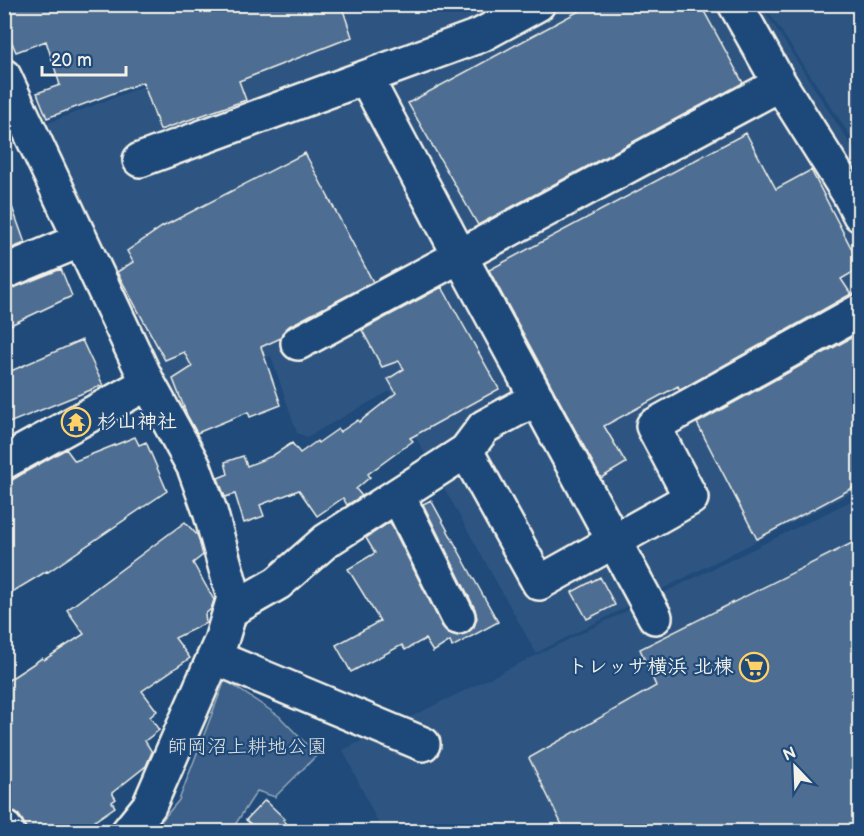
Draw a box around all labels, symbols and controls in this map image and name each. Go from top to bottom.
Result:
scale bar [42,39,126,77]
text: 20 m [51,50,92,71]
temple icon: 杉山神社 [60,406,92,438]
place label: 杉山神社 [97,410,177,434]
supermarket icon: トレッサ横浜 北棟 [738,651,770,683]
place label: トレッサ横浜 北棟 [568,655,734,679]
park label: 師岡沼上耕地公園 [167,735,327,759]
north arrow [765,737,825,797]
text: N [780,743,799,766]

